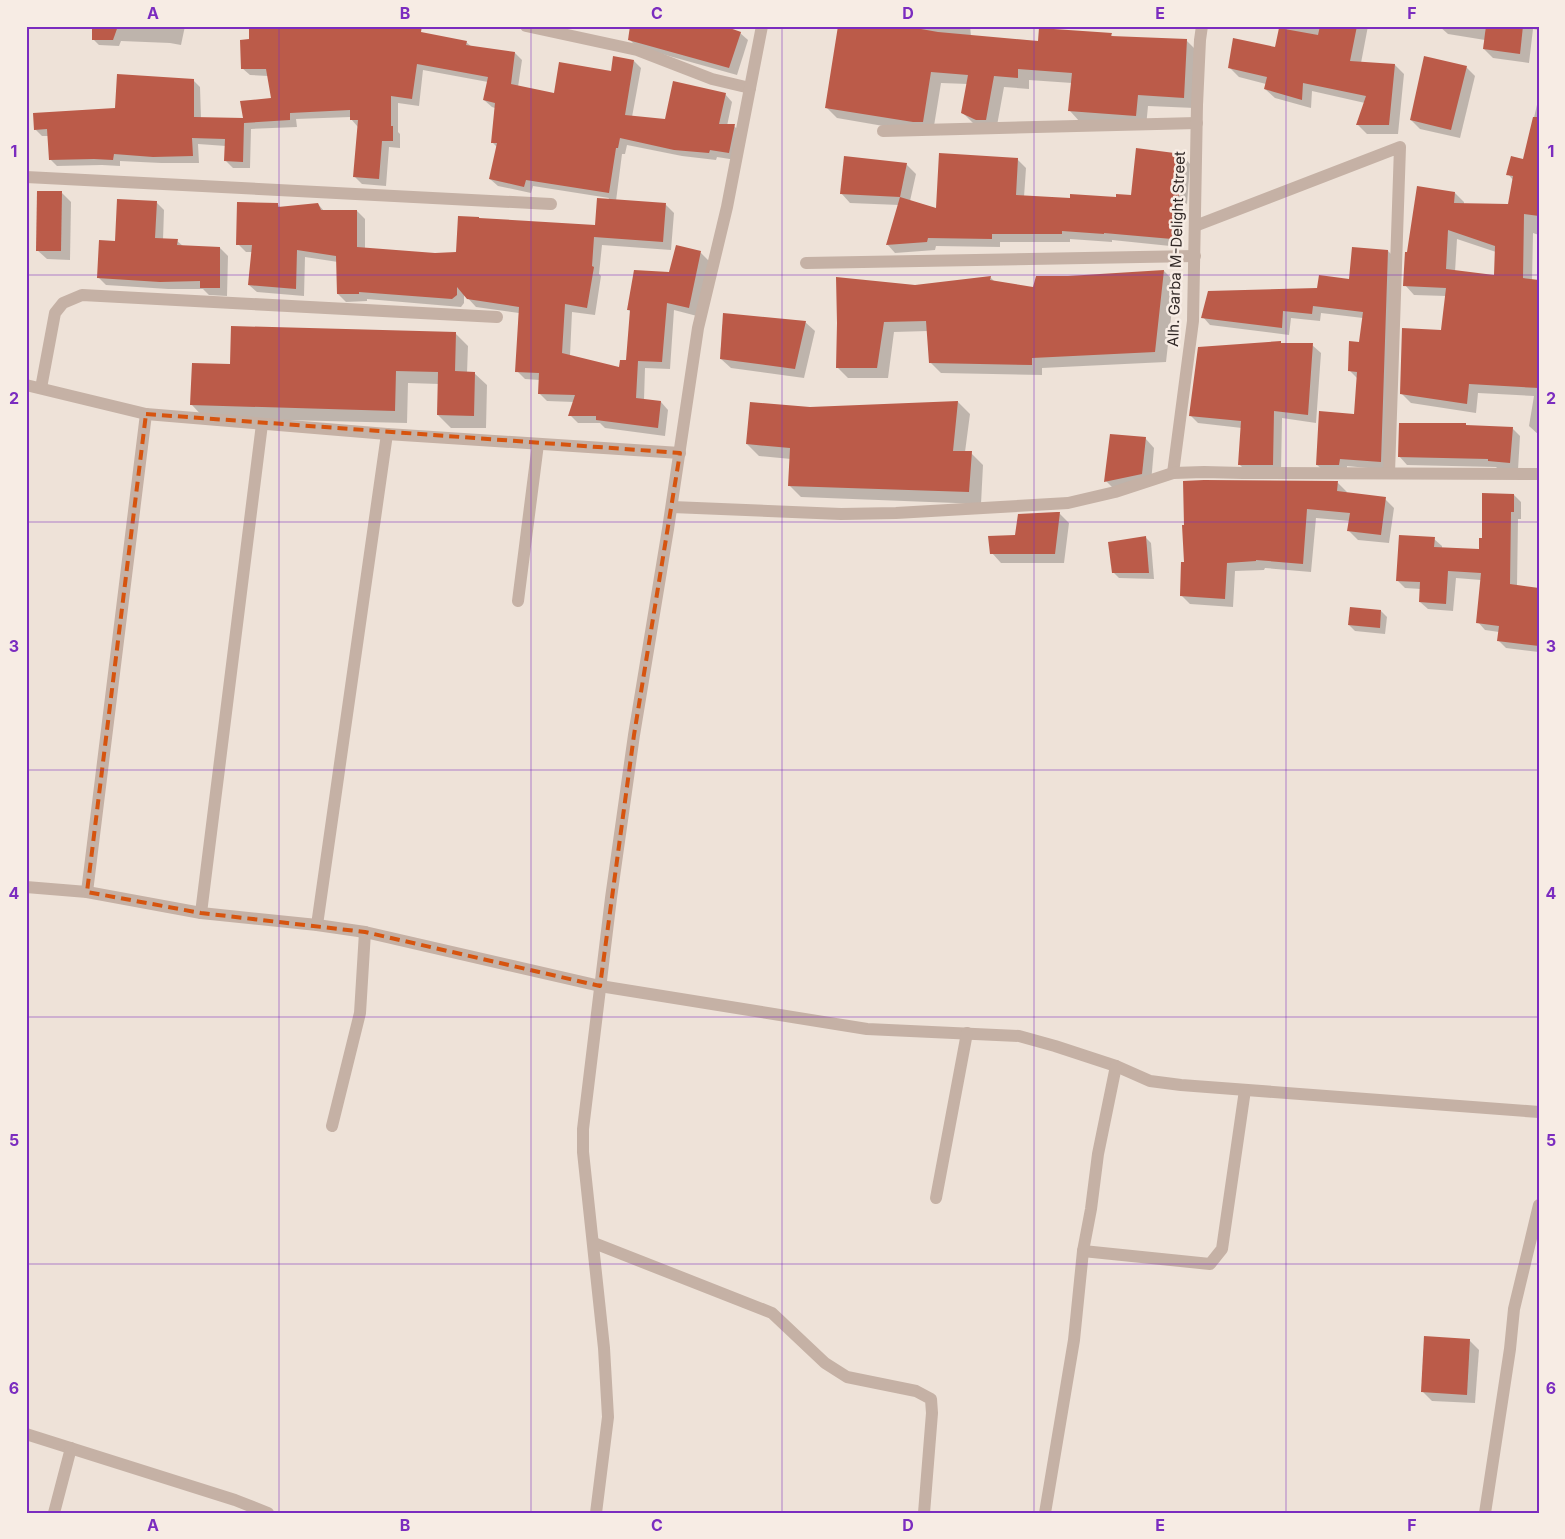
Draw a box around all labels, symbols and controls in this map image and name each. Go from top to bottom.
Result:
text: A [147,3,159,23]
text: B [400,3,410,23]
text: C [651,3,663,23]
text: D [902,3,914,23]
text: E [1155,3,1165,23]
text: F [1407,3,1417,23]
text: 1 [11,141,17,161]
text: 1 [1548,141,1554,161]
street label: Alh. Garba M-Delight Street [1163,151,1189,347]
text: 2 [9,388,19,408]
text: 2 [1546,388,1556,408]
text: 3 [9,636,19,656]
text: 3 [1546,636,1556,656]
text: 4 [9,883,20,903]
text: 4 [1546,883,1557,903]
text: 5 [9,1130,19,1150]
text: 5 [1546,1130,1556,1150]
text: 6 [9,1378,19,1398]
text: 6 [1546,1378,1556,1398]
text: A [147,1515,159,1535]
text: B [400,1515,410,1535]
text: C [651,1515,663,1535]
text: D [902,1515,914,1535]
text: E [1155,1515,1165,1535]
text: F [1407,1515,1417,1535]

